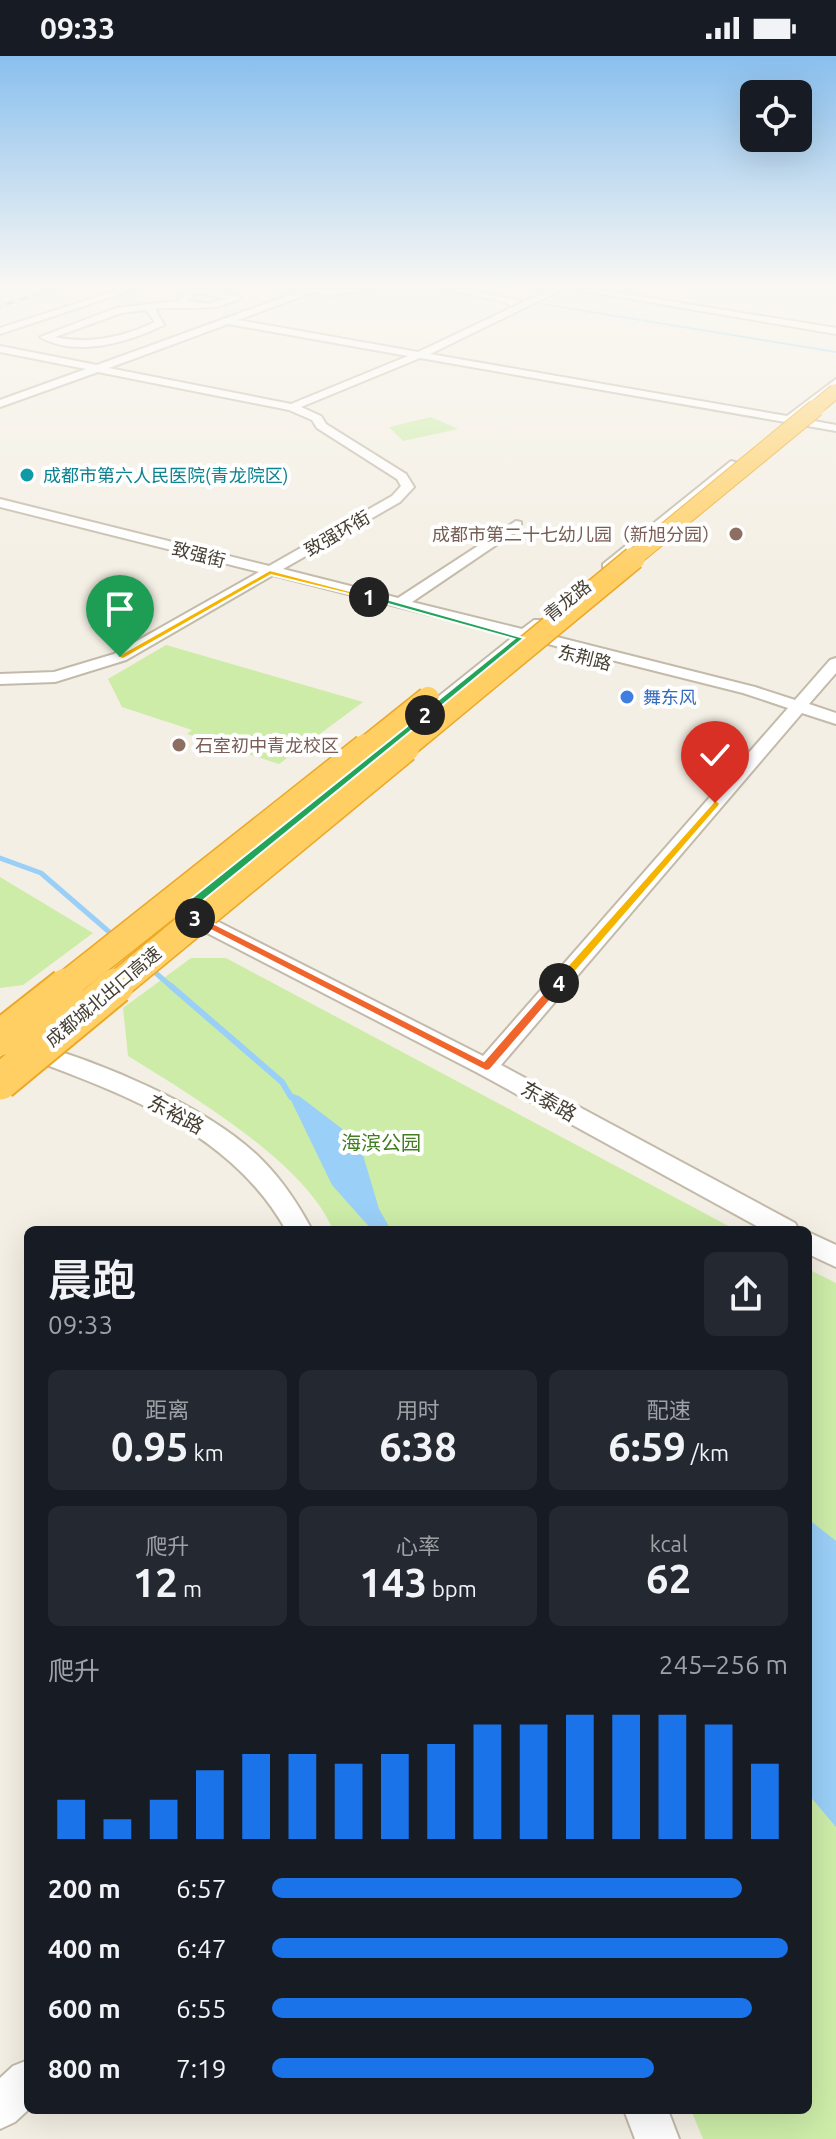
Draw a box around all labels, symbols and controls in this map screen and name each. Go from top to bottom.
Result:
text: 09:33 [40,11,115,45]
map controls [740,80,812,152]
button: locate [740,80,812,152]
place label: 成都市第六人民医院(青龙院区) [43,465,288,486]
marker: 成都市第六人民医院(青龙院区) [18,466,36,484]
street label: 致强环街 [301,506,373,560]
place label: 成都市第二十七幼儿园（新旭分园） [432,524,720,544]
marker: 成都市第二十七幼儿园（新旭分园） [727,525,745,543]
street label: 致强街 [170,538,228,570]
pin [86,575,154,657]
street label: 青龙路 [540,575,594,625]
pin: 1 [349,577,389,617]
text: 1 [363,584,375,609]
icon: arrive [98,587,142,631]
street label: 东荆路 [556,641,614,673]
place label: 舞东风 [643,687,697,707]
marker: 舞东风 [618,688,636,706]
pin: 2 [405,695,445,735]
text: 2 [419,702,431,727]
pin [681,721,749,803]
icon: check [693,733,737,777]
place label: 石室初中青龙校区 [195,735,339,755]
marker: 石室初中青龙校区 [170,736,188,754]
pin: 3 [175,898,215,938]
text: 3 [189,905,201,930]
street label: 成都城北出口高速 [41,942,165,1050]
pin: 4 [539,963,579,1003]
text: 4 [553,970,565,995]
street label: 东泰路 [517,1076,581,1126]
street label: 东裕路 [144,1090,208,1138]
park label: 海滨公园 [341,1131,421,1154]
button: share [704,1252,788,1336]
text: 晨跑 [48,1255,136,1304]
text: 09:33 [48,1310,113,1339]
text: 距离 [145,1397,189,1422]
text: 用时 [396,1397,440,1422]
text: 配速 [647,1397,691,1422]
text: 0.95 [111,1424,189,1469]
text: 6:38 [379,1424,457,1469]
text: 6:59 [608,1424,686,1469]
text: km [189,1440,224,1465]
text: /km [686,1440,729,1465]
text: kcal [650,1531,688,1556]
text: 爬升 [145,1533,189,1558]
text: 心率 [396,1533,440,1558]
text: 62 [646,1556,691,1601]
text: 12 [133,1560,178,1605]
text: 143 [359,1560,427,1605]
text: m [178,1576,202,1601]
text: bpm [427,1576,477,1601]
text: 245–256 m [659,1650,788,1679]
text: 爬升 [48,1656,100,1685]
text: 200 m [48,1874,121,1903]
text: 6:57 [176,1874,226,1903]
text: 400 m [48,1934,121,1963]
text: 6:47 [176,1934,226,1963]
text: 600 m [48,1994,121,2023]
text: 6:55 [176,1994,226,2023]
text: 800 m [48,2054,121,2083]
text: 7:19 [176,2054,226,2083]

